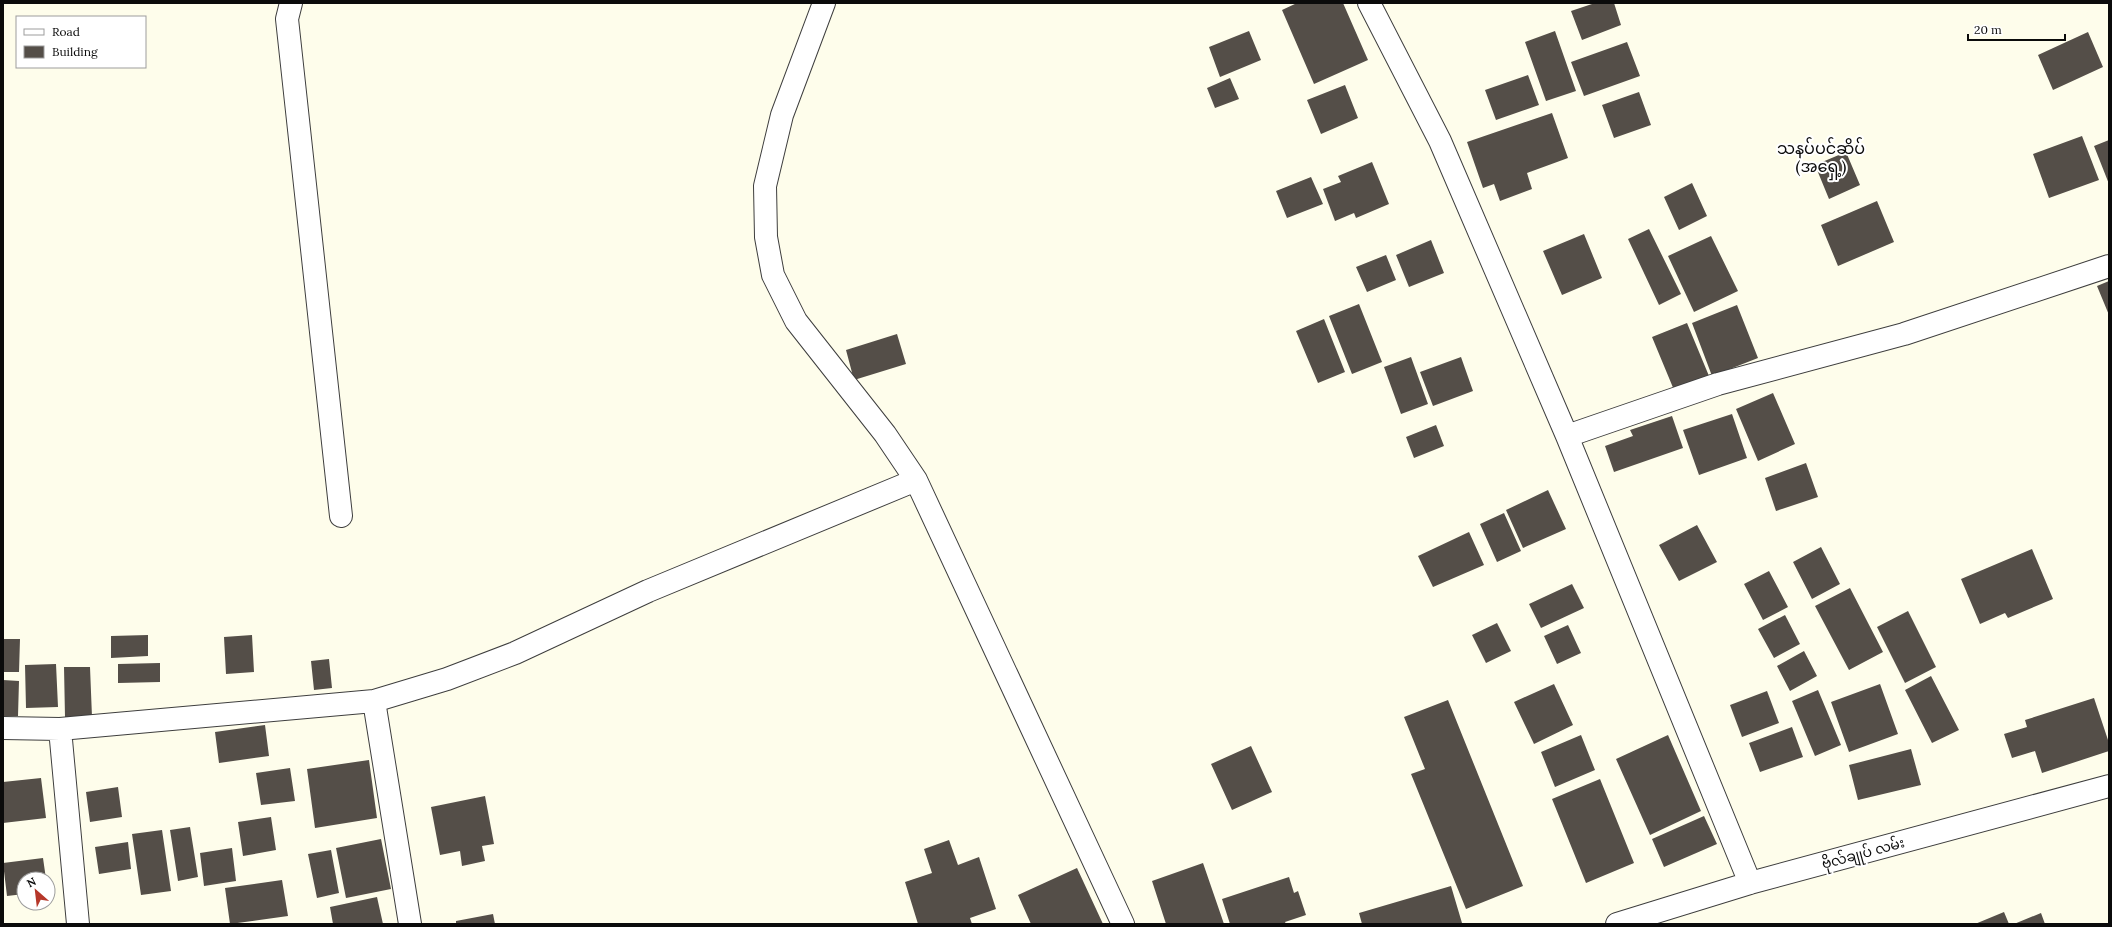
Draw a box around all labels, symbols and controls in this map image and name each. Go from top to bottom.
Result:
legend [16,16,146,68]
scale bar [1968,16,2065,42]
text: 20 m [1974,22,2002,37]
text: Road [52,24,80,39]
text: Building [52,44,98,59]
district label: သနပ်ပင်ဆိပ် (အရှေ့) [1777,137,1865,181]
street label: ဗိုလ်ချုပ် လမ်း [1819,832,1907,876]
north arrow [16,871,56,911]
text: N [24,874,39,890]

